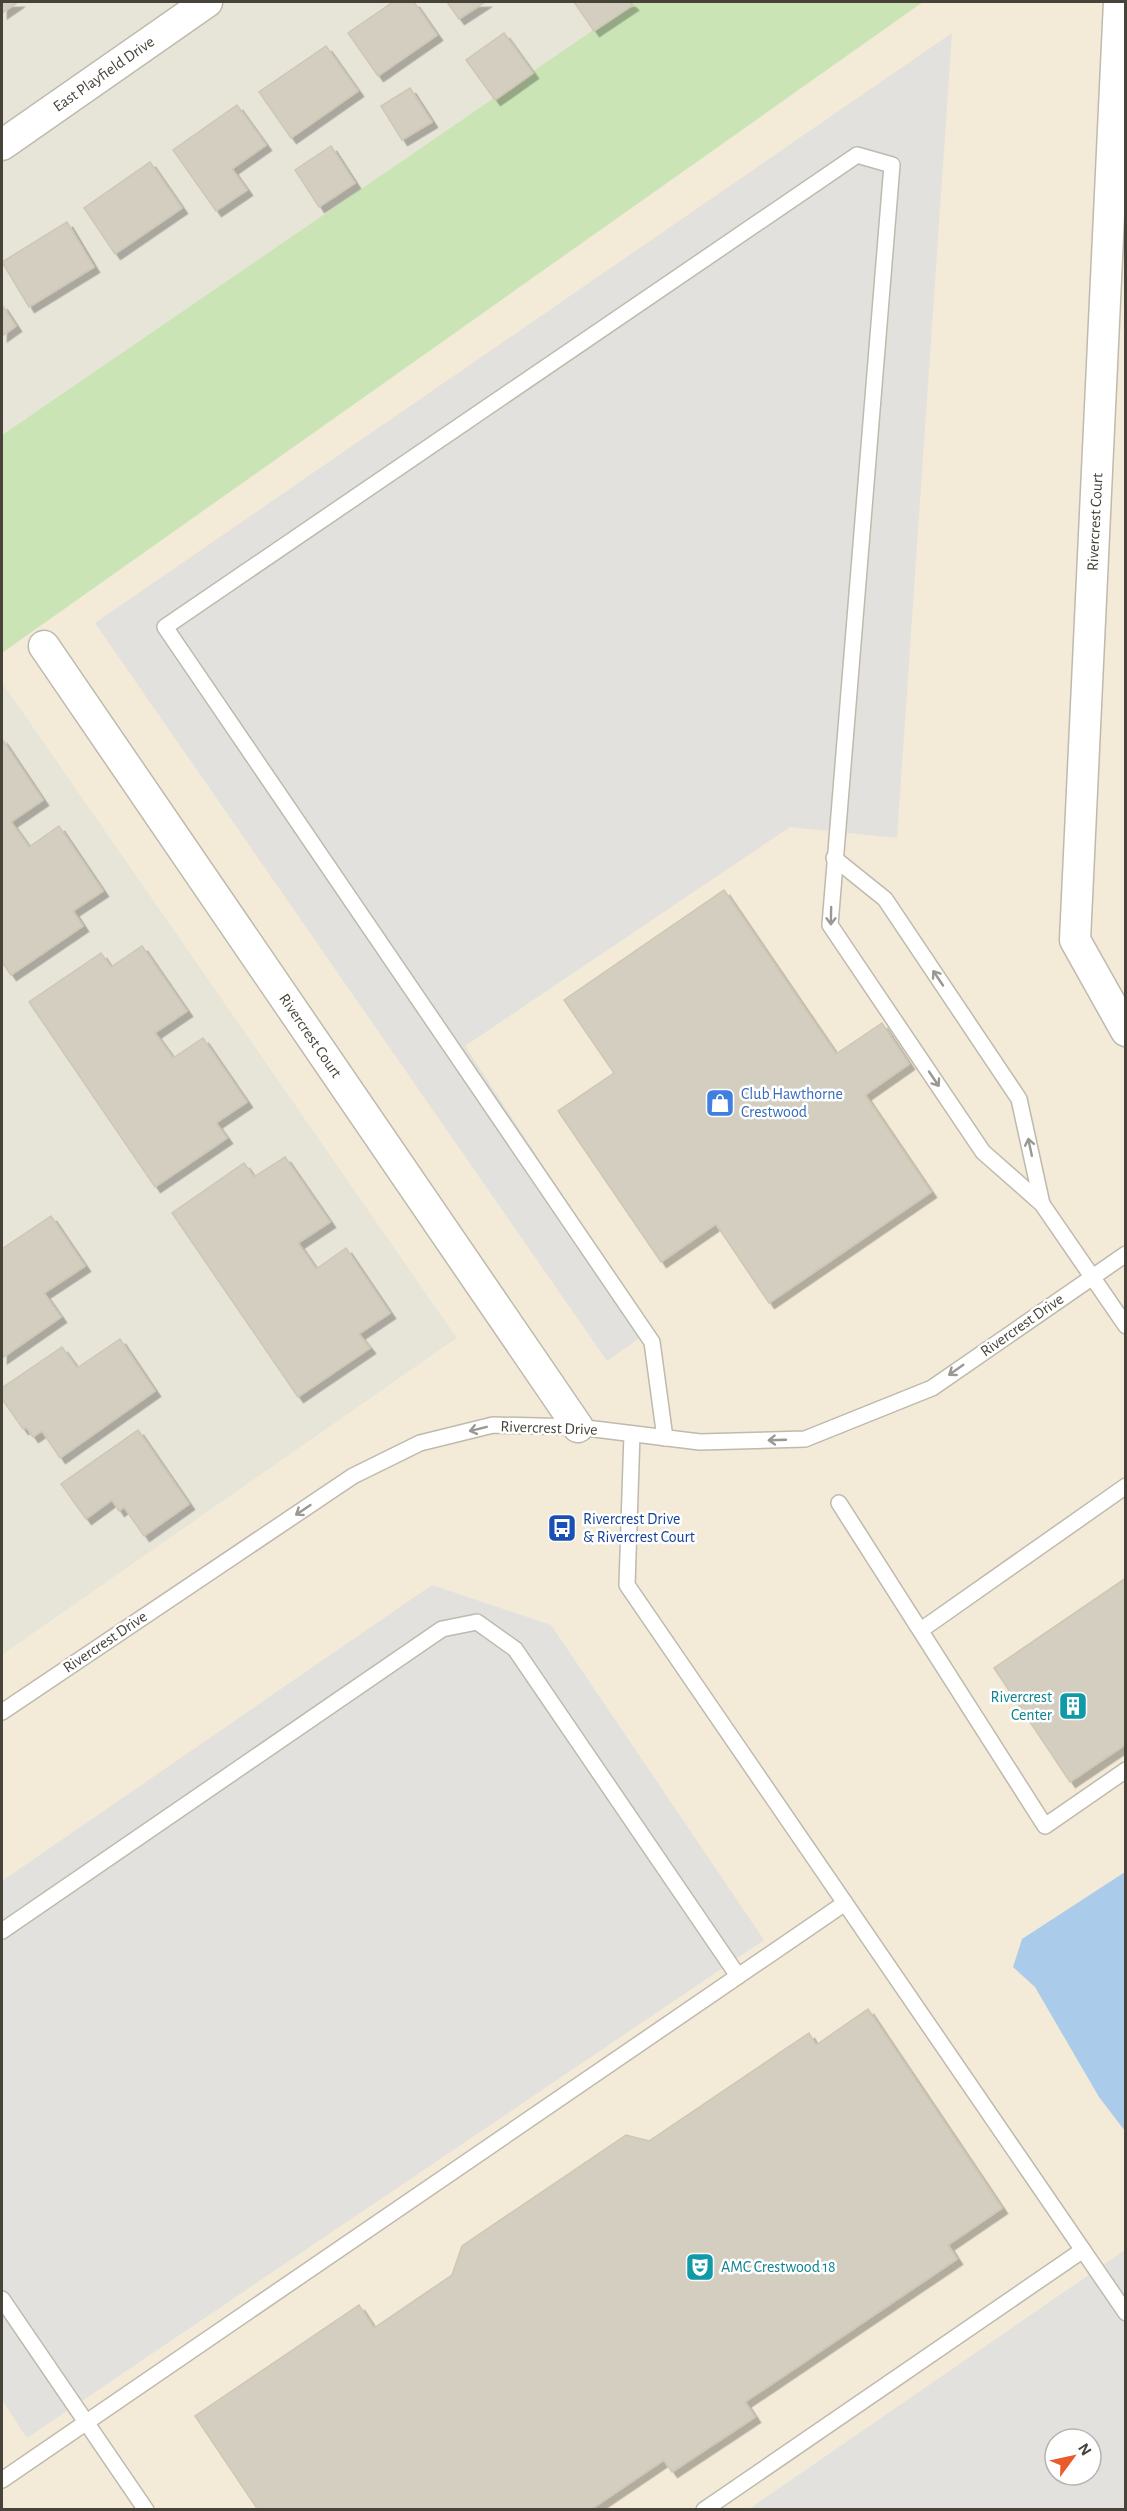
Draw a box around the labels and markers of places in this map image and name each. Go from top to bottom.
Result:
place label: Club Hawthorne Crestwood [741,1086,843,1120]
shop icon: Club Hawthorne Crestwood [704,1087,736,1119]
place label: Rivercrest Drive & Rivercrest Court [583,1511,695,1545]
bus stop icon: Rivercrest Drive & Rivercrest Court [546,1512,578,1544]
place label: Rivercrest Center [991,1689,1053,1723]
building icon: Rivercrest Center [1057,1690,1089,1722]
theatre icon: AMC Crestwood 18 [684,2251,716,2283]
place label: AMC Crestwood 18 [721,2259,836,2275]

